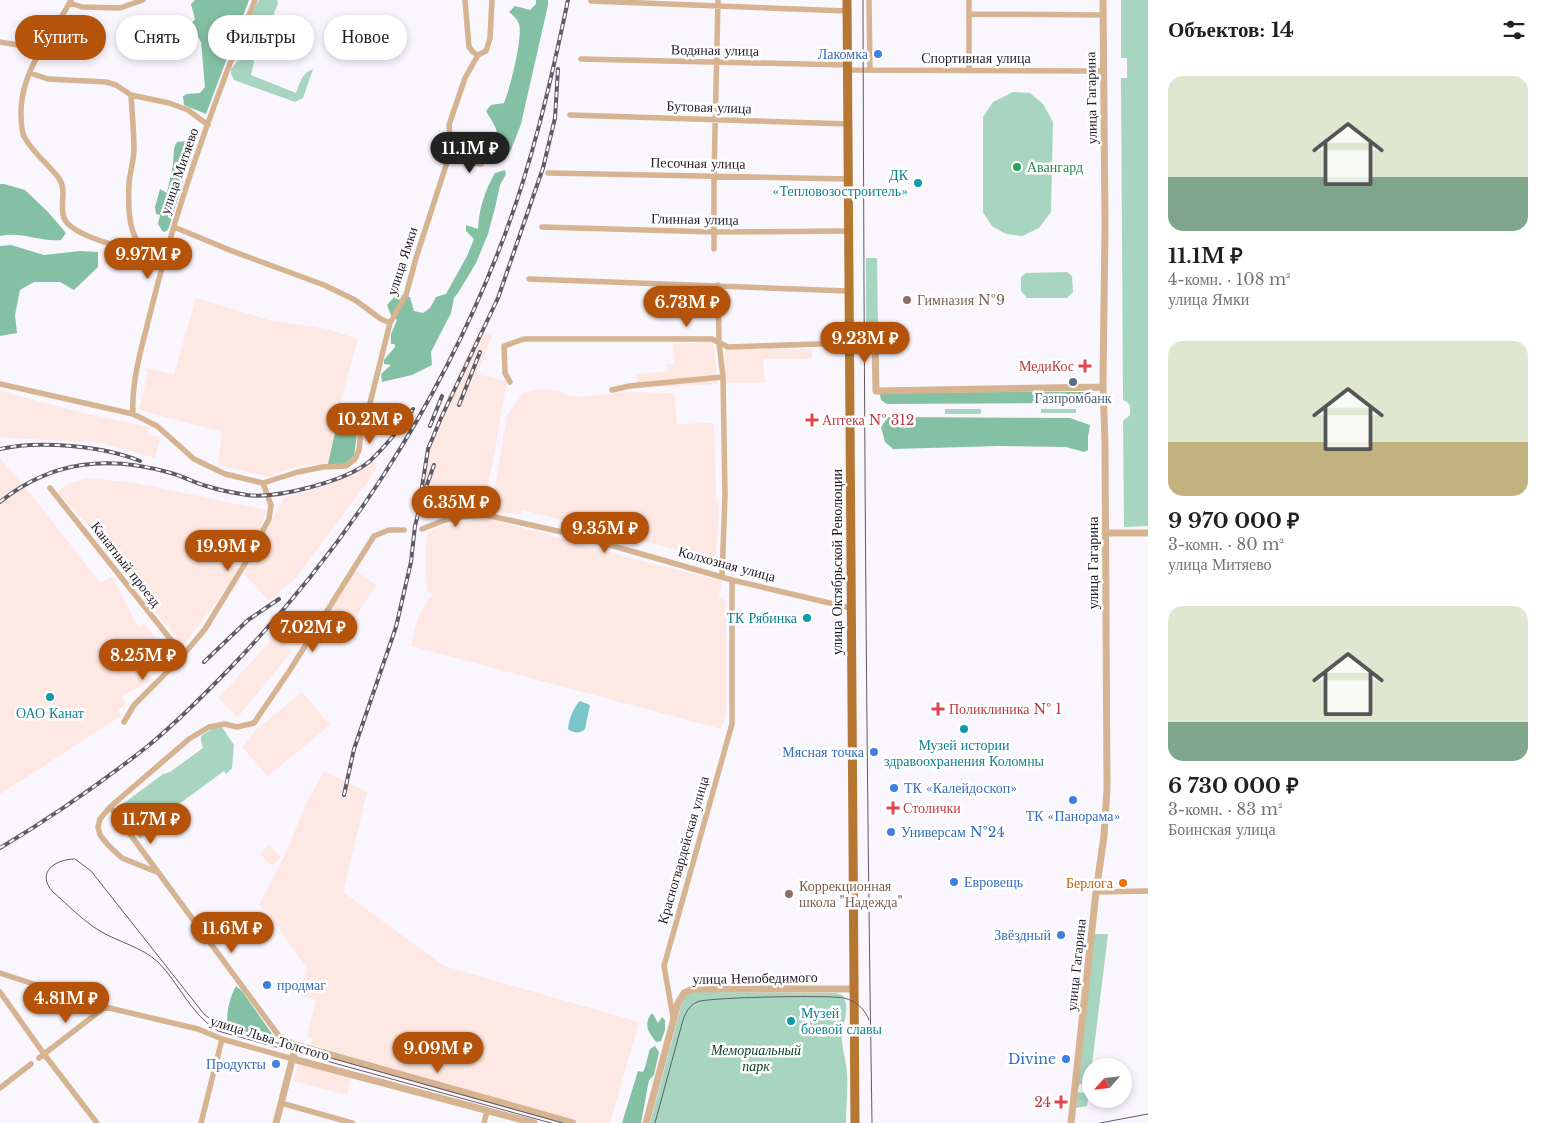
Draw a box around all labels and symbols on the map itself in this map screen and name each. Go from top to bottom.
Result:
street label: Водяная улица [671,40,760,60]
place label: Лакомка [818,45,869,63]
marker: Лакомка [872,48,884,60]
street label: Спортивная улица [921,49,1032,67]
street label: улица Гагарина [1081,51,1101,145]
street label: Бутовая улица [666,97,753,118]
street label: улица Митяево [156,125,202,217]
pin: 11.1M ₽ [424,132,516,174]
street label: Песочная улица [650,153,747,173]
place label: Авангард [1027,158,1083,176]
marker: Авангард [1011,161,1023,173]
place label: ДК «Тепловозостроитель» [773,166,909,200]
marker: ДК «Тепловозостроитель» [912,177,924,189]
street label: Глинная улица [651,209,740,229]
street label: улица Ямки [382,224,422,298]
pin: 9.97M ₽ [102,238,194,280]
pin: 6.73M ₽ [641,286,733,328]
place label: Гимназия №9 [917,291,1005,309]
marker: Гимназия №9 [901,294,913,306]
pin: 9.23M ₽ [819,322,911,364]
place label: МедиКос [1019,357,1074,375]
marker: МедиКос [1078,359,1092,373]
marker: Газпромбанк [1067,376,1079,388]
place label: Газпромбанк [1034,389,1112,407]
pin: 10.2M ₽ [324,402,416,445]
place label: Аптека № 312 [822,411,914,429]
marker: Аптека № 312 [806,414,818,426]
street label: улица Октябрьской Революции [828,468,846,655]
pin: 6.35M ₽ [410,486,502,528]
pin: 9.35M ₽ [559,512,651,554]
street label: улица Гагарина [1084,516,1102,609]
street label: Канатный проезд [87,518,165,610]
pin: 19.9M ₽ [182,530,274,572]
street label: Колхозная улица [676,542,778,586]
place label: ТК Рябинка [726,609,798,627]
pin: 7.02M ₽ [267,610,359,653]
marker: ТК Рябинка [801,612,813,624]
pin: 8.25M ₽ [97,638,189,681]
marker: ОАО Канат [44,691,56,703]
place label: Поликлиника № 1 [949,700,1062,718]
marker: Поликлиника № 1 [931,702,945,716]
place label: ОАО Канат [16,704,84,722]
marker: Музей истории здравоохранения Коломны [958,723,970,735]
place label: Музей истории здравоохранения Коломны [884,736,1045,770]
place label: Мясная точка [782,743,865,761]
marker: Мясная точка [868,746,880,758]
street label: Красногвардейская улица [653,773,713,926]
place label: ТК «Калейдоскоп» [904,779,1017,797]
marker: ТК «Калейдоскоп» [888,782,900,794]
marker: ТК «Панорама» [1067,794,1079,806]
place label: Столички [903,799,961,817]
pin: 11.7M ₽ [105,802,197,845]
marker: Столички [887,802,899,814]
place label: ТК «Панорама» [1026,807,1120,825]
place label: Универсам №24 [901,823,1005,841]
marker: Универсам №24 [885,826,897,838]
place label: Евровещь [964,873,1023,891]
place label: Берлога [1066,874,1114,892]
marker: Евровещь [948,876,960,888]
place label: Коррекционная школа "Надежда" [799,877,903,911]
marker: Берлога [1117,877,1129,889]
marker: Коррекционная школа "Надежда" [783,888,795,900]
pin: 11.6M ₽ [186,912,278,954]
street label: улица Гагарина [1062,917,1090,1012]
place label: Звёздный [994,926,1051,944]
marker: Звёздный [1055,929,1067,941]
street label: улица Непобедимого [692,968,818,988]
place label: продмаг [277,976,326,994]
marker: продмаг [261,979,273,991]
pin: 4.81M ₽ [20,982,112,1024]
place label: Музей боевой славы [801,1004,883,1038]
street label: улица Льва Толстого [208,1011,332,1065]
marker: Музей боевой славы [785,1015,797,1027]
pin: 9.09M ₽ [392,1032,484,1074]
park label: Мемориальный парк [710,1041,801,1075]
place label: Divine [1008,1050,1056,1068]
marker: Divine [1060,1053,1072,1065]
place label: Продукты [206,1055,267,1073]
marker: Продукты [270,1058,282,1070]
north arrow [1082,1058,1132,1108]
place label: 24 [1034,1093,1051,1111]
marker: 24 [1055,1096,1067,1108]

